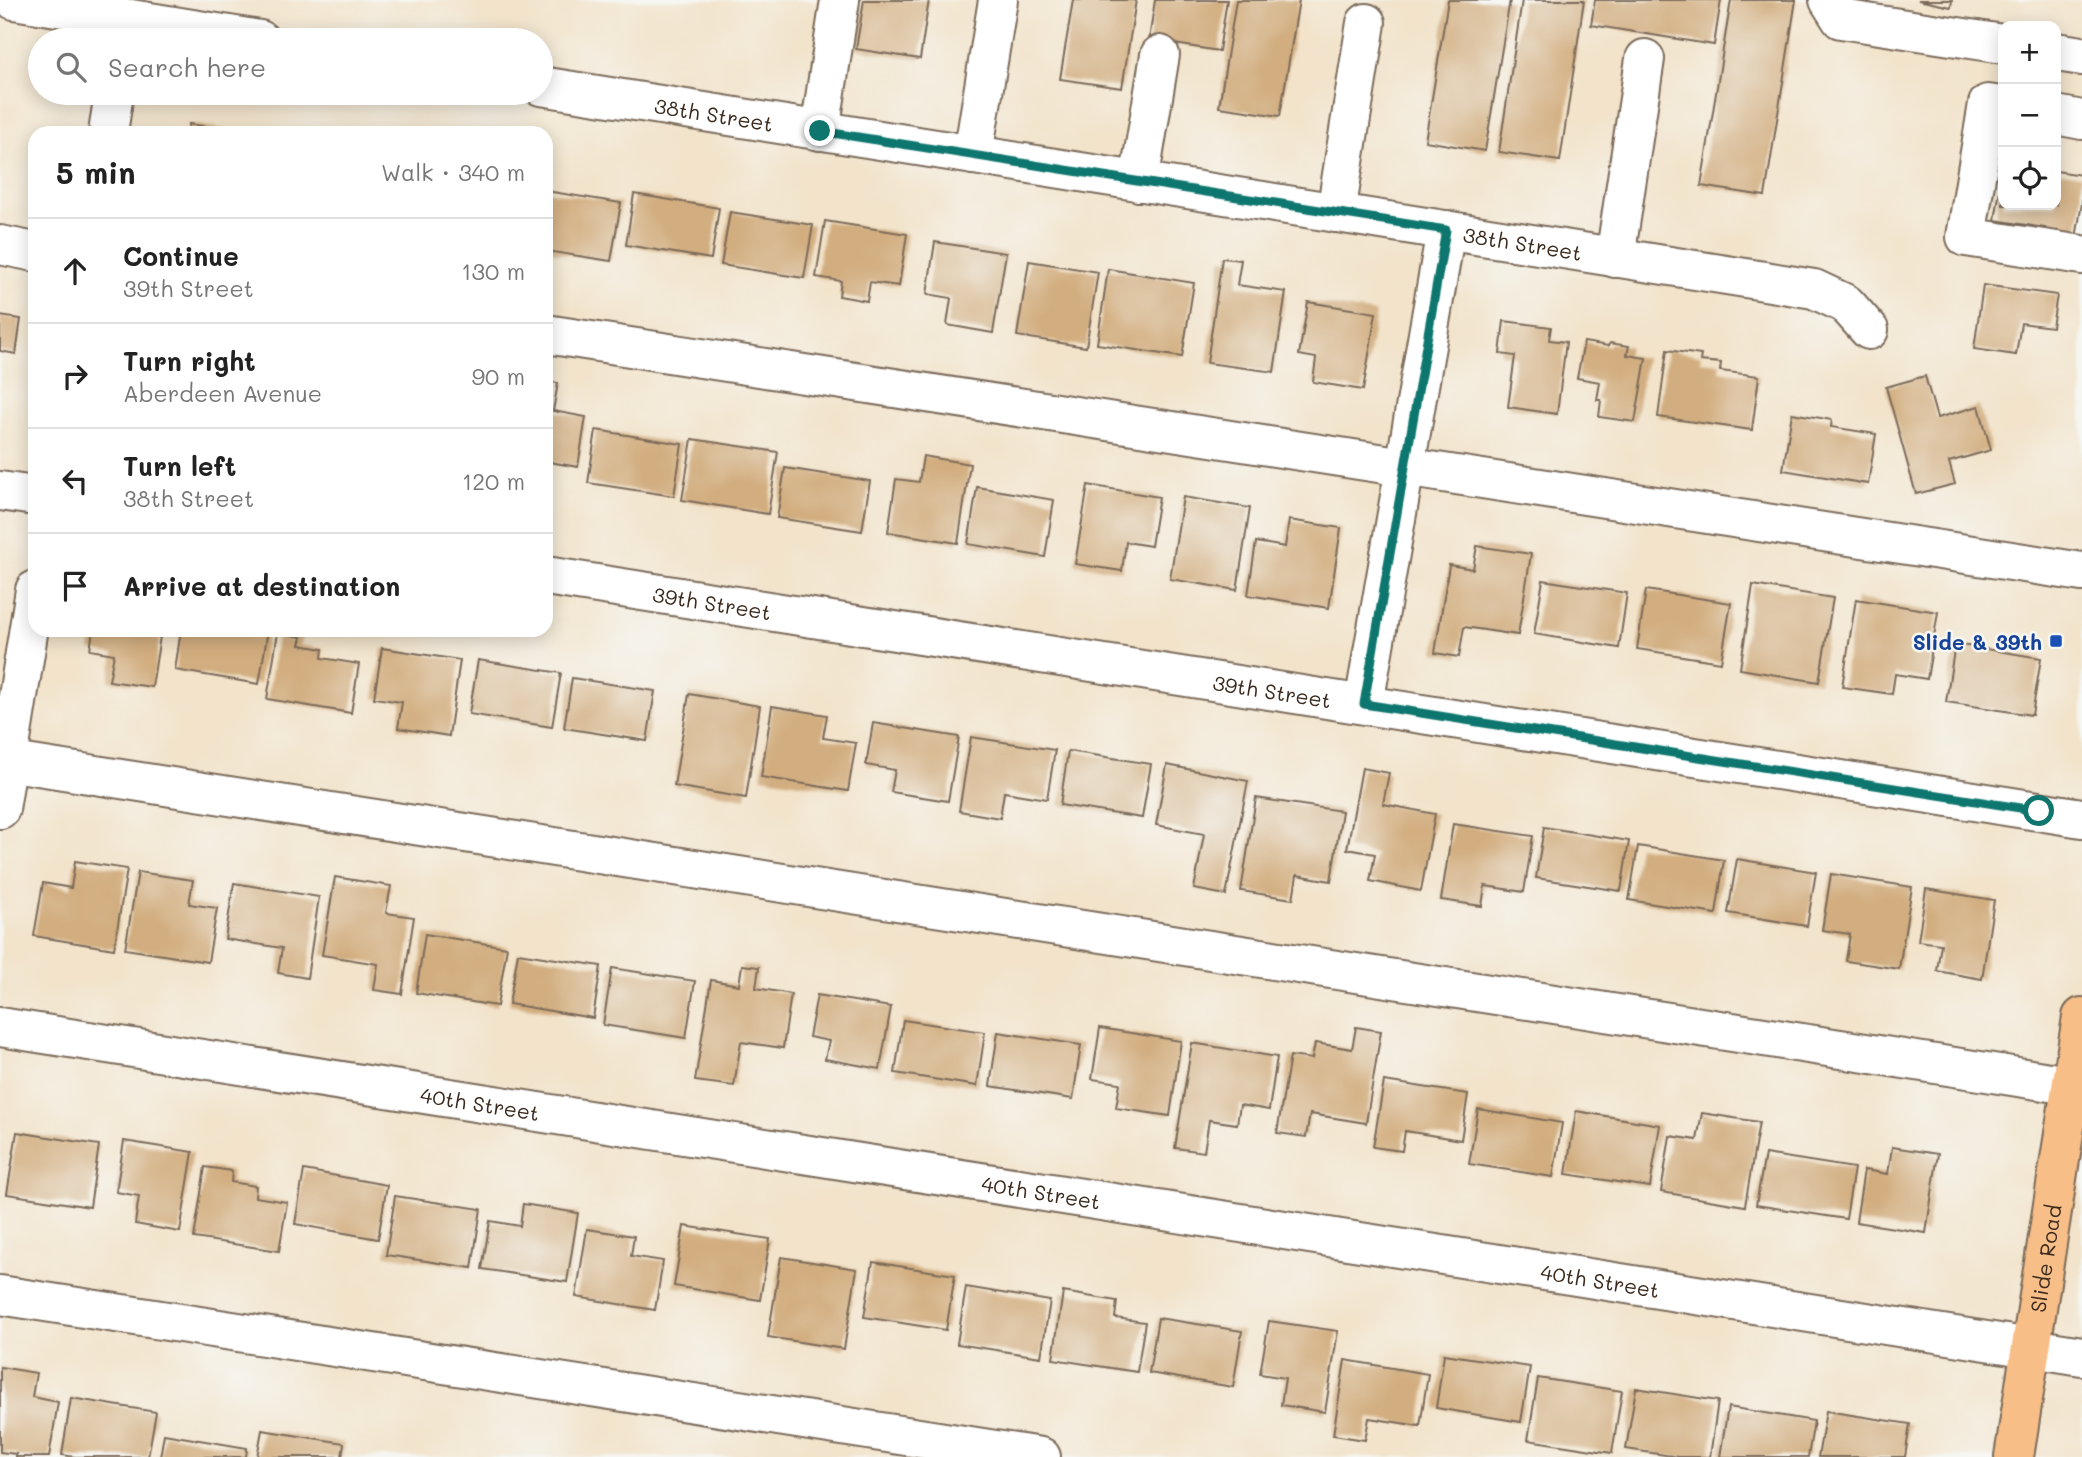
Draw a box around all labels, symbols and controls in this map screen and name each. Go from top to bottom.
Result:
map controls [1998,21,2061,210]
button: + [1998,21,2061,84]
search box [28,28,553,105]
icon: search [52,48,90,86]
text: Search here [108,50,266,84]
button: − [1998,84,2061,147]
street label: 38th Street [653,91,775,136]
route end [804,115,835,146]
button: locate [1998,147,2061,210]
text: 5 min [56,152,136,192]
text: Walk · 340 m [381,157,525,187]
street label: 38th Street [1461,220,1584,265]
text: Continue [123,239,239,273]
icon: ahead [56,252,94,290]
text: 130 m [461,256,525,286]
text: 39th Street [123,273,254,303]
text: Turn right [123,344,256,378]
icon: right [56,357,94,395]
text: 90 m [472,361,525,391]
text: Aberdeen Avenue [123,378,322,408]
text: Turn left [123,449,236,483]
icon: left [56,462,94,500]
text: 120 m [462,466,525,496]
text: 38th Street [123,483,254,513]
icon: arrive [56,567,94,605]
text: Arrive at destination [123,569,400,603]
street label: 39th Street [651,580,773,625]
place label: Slide & 39th [1913,628,2042,655]
marker: Slide & 39th [2048,633,2064,649]
street label: 39th Street [1211,668,1333,713]
route start [2023,795,2054,826]
street label: 40th Street [419,1080,541,1126]
street label: 40th Street [980,1169,1102,1214]
street label: Slide Road [2023,1202,2066,1314]
street label: 40th Street [1539,1257,1662,1303]

